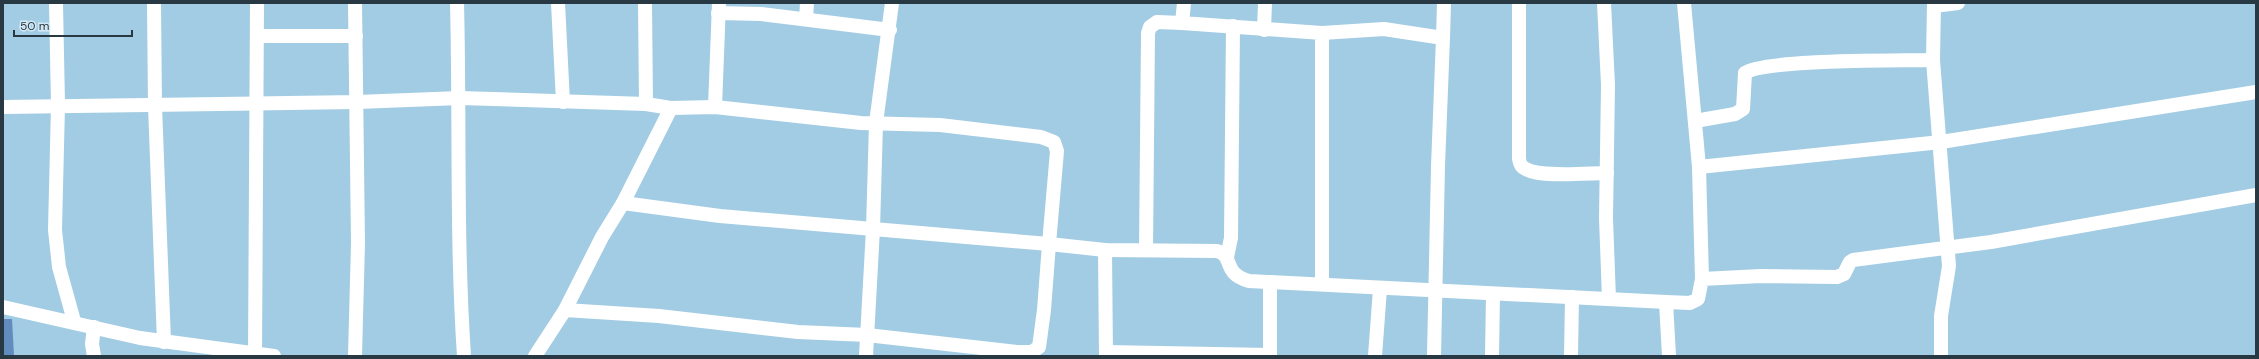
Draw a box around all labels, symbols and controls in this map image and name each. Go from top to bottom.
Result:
scale bar [14,12,132,38]
text: 50 m [20,18,49,34]

